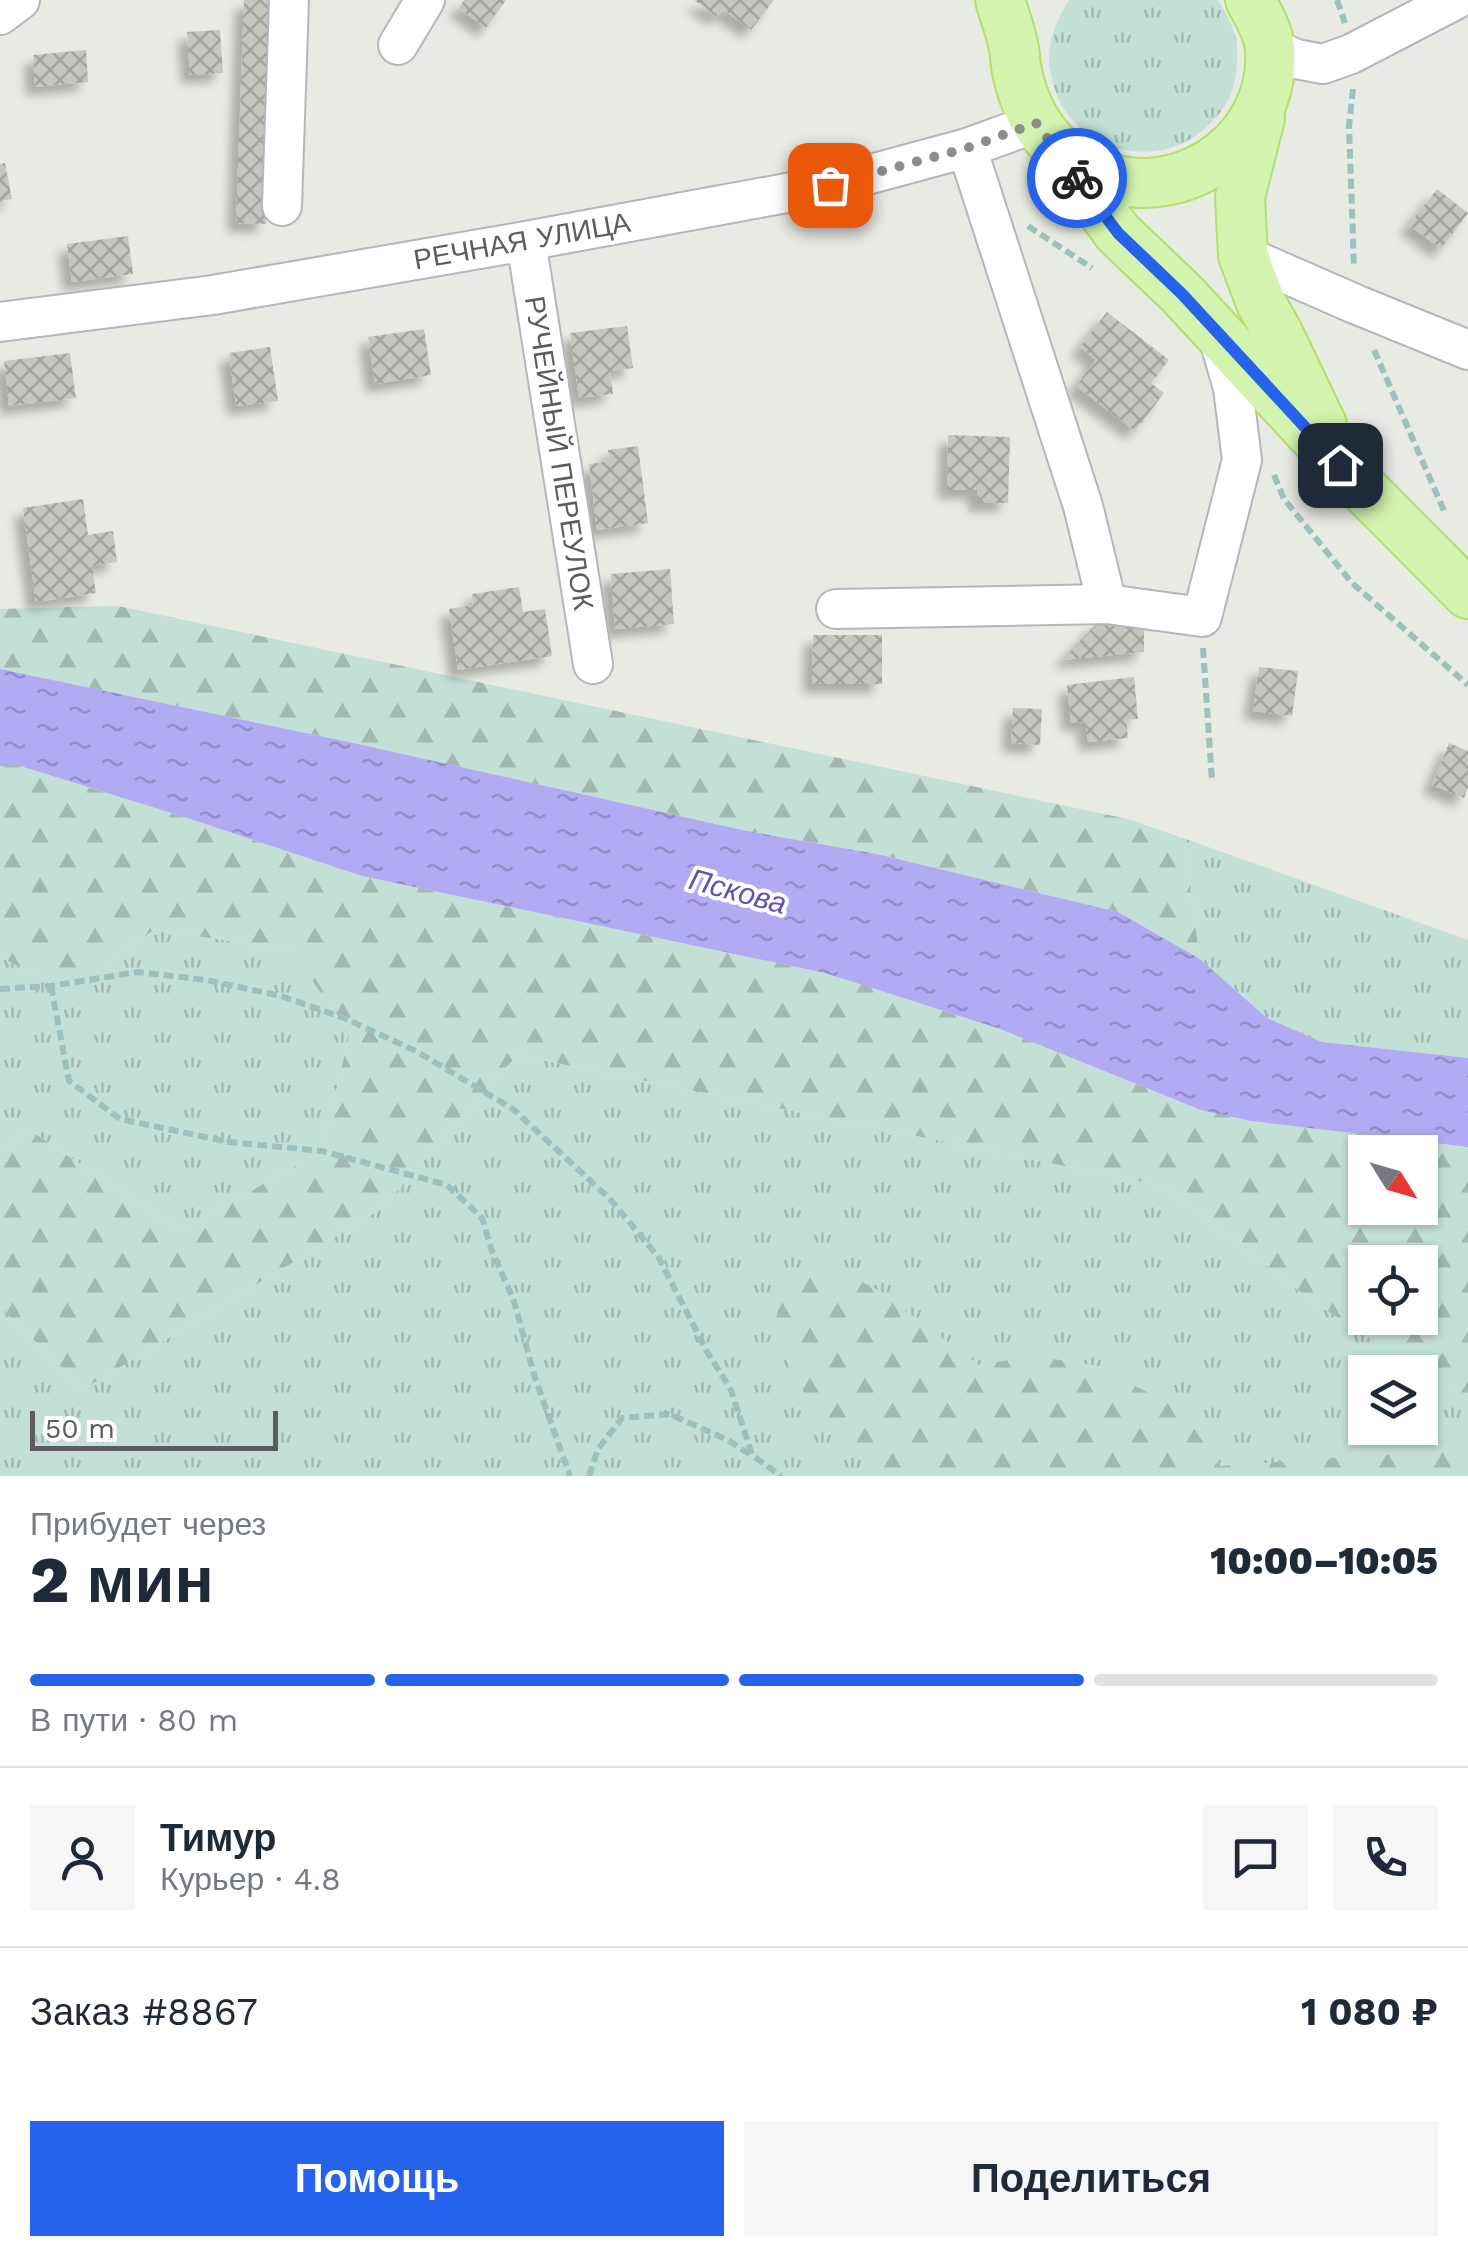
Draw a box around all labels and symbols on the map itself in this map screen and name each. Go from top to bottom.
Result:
courier [1027,128,1127,228]
pin [788,143,873,228]
street label: РЕЧНАЯ УЛИЦА [411,206,633,276]
street label: РУЧЕЙНЫЙ ПЕРЕУЛОК [518,294,600,613]
pin [1298,423,1383,508]
water label: Пскова [686,861,790,921]
north arrow [1348,1135,1438,1225]
scale bar [30,1406,278,1450]

